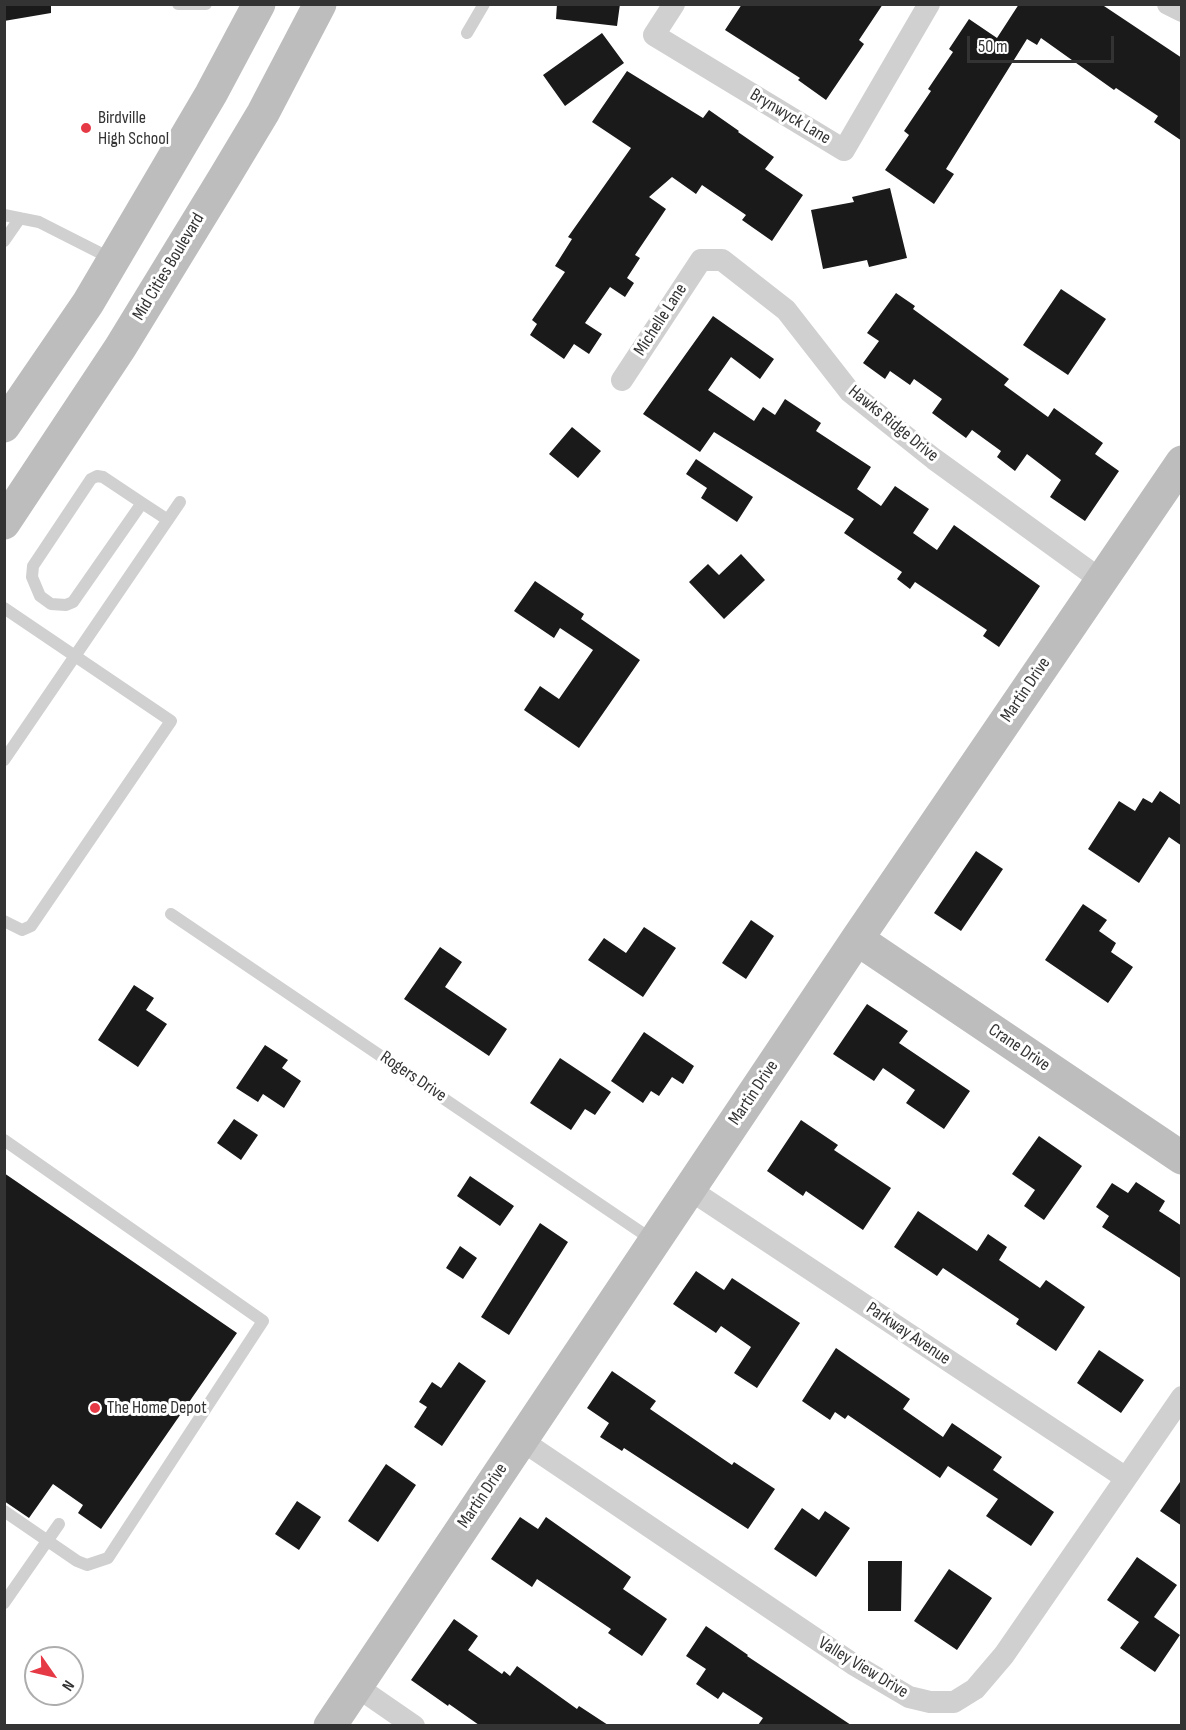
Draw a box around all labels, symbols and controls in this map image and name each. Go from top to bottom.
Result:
scale bar [970,24,1117,62]
text: 50 m [978,36,1008,57]
street label: Brynwyck Lane [746,84,834,150]
place label: Birdville High School [98,107,169,150]
marker: Birdville High School [79,121,93,135]
street label: Mid Cities Boulevard [128,209,210,325]
street label: Michelle Lane [630,280,692,360]
street label: Hawks Ridge Drive [844,381,942,467]
street label: Martin Drive [996,653,1056,727]
street label: Crane Drive [984,1020,1054,1076]
street label: Rogers Drive [376,1047,450,1107]
street label: Martin Drive [724,1056,784,1130]
street label: Parkway Avenue [862,1298,954,1370]
place label: The Home Depot [107,1397,207,1419]
marker: The Home Depot [88,1401,102,1415]
street label: Martin Drive [453,1459,513,1533]
street label: Valley View Drive [814,1633,912,1703]
north arrow [24,1646,84,1706]
text: N [57,1676,78,1694]

